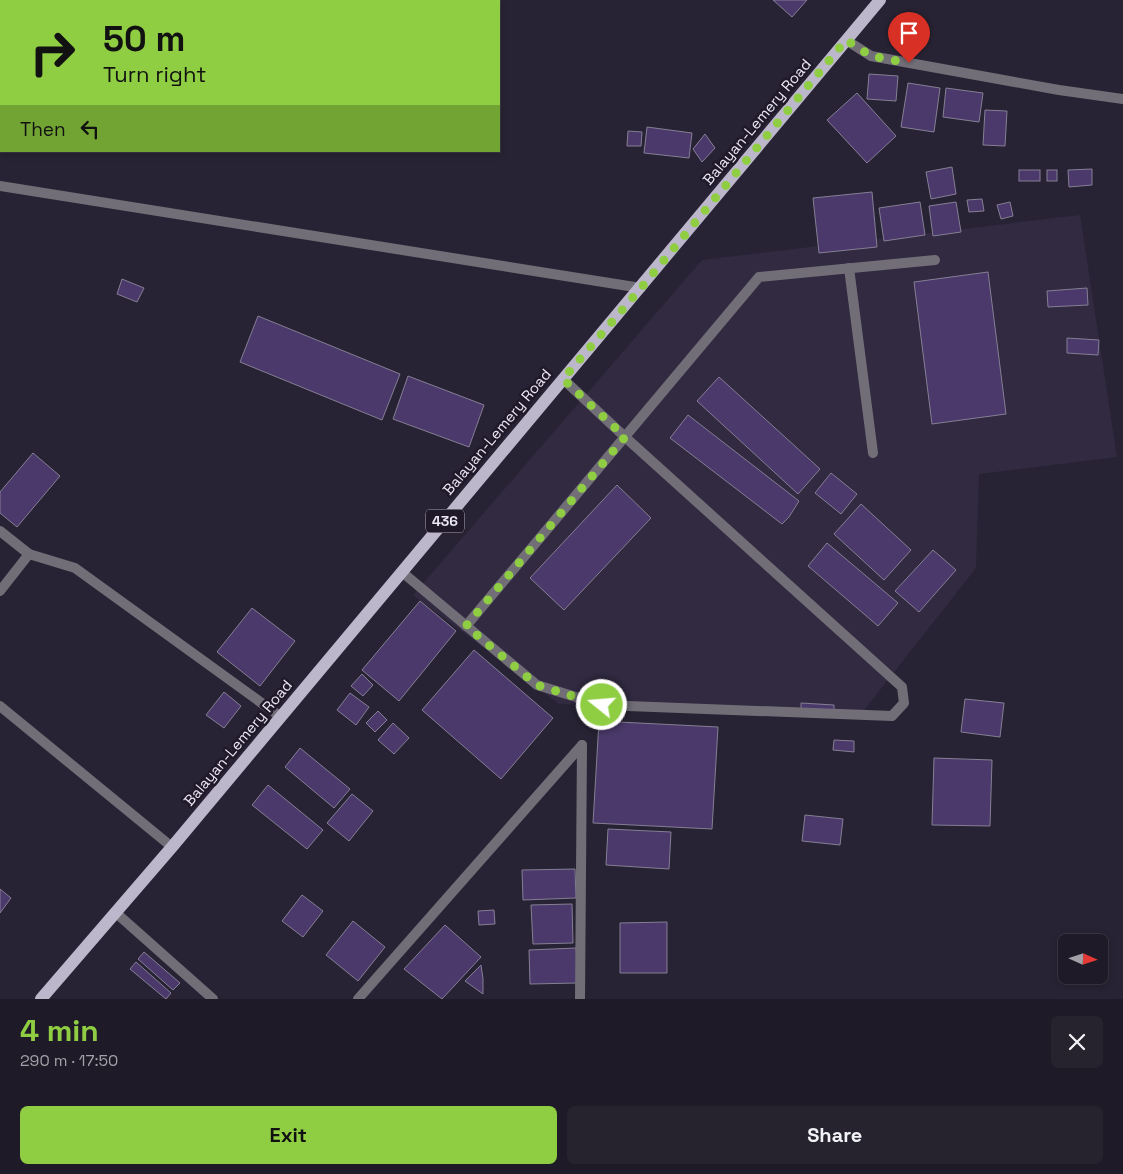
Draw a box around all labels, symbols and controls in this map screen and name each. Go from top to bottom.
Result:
pin [888,12,930,63]
text: 50 m [103,17,185,61]
icon: arrive [895,19,923,47]
icon: right [20,20,85,85]
street label: Balayan-Lemery Road [698,55,815,189]
text: Turn right [103,60,206,88]
icon: left [76,115,104,143]
text: Then [20,117,66,142]
street label: Balayan-Lemery Road [438,365,555,499]
road number: 436 [426,510,464,532]
street label: Balayan-Lemery Road [179,676,296,810]
position arrow [575,678,627,730]
north arrow [1058,934,1108,984]
map controls [1058,934,1108,984]
text: 4 min [20,1011,99,1050]
button: close [1051,1016,1103,1068]
text: 290 m · 17:50 [20,1050,118,1071]
button: Exit [20,1106,557,1164]
button: Share [567,1106,1103,1164]

